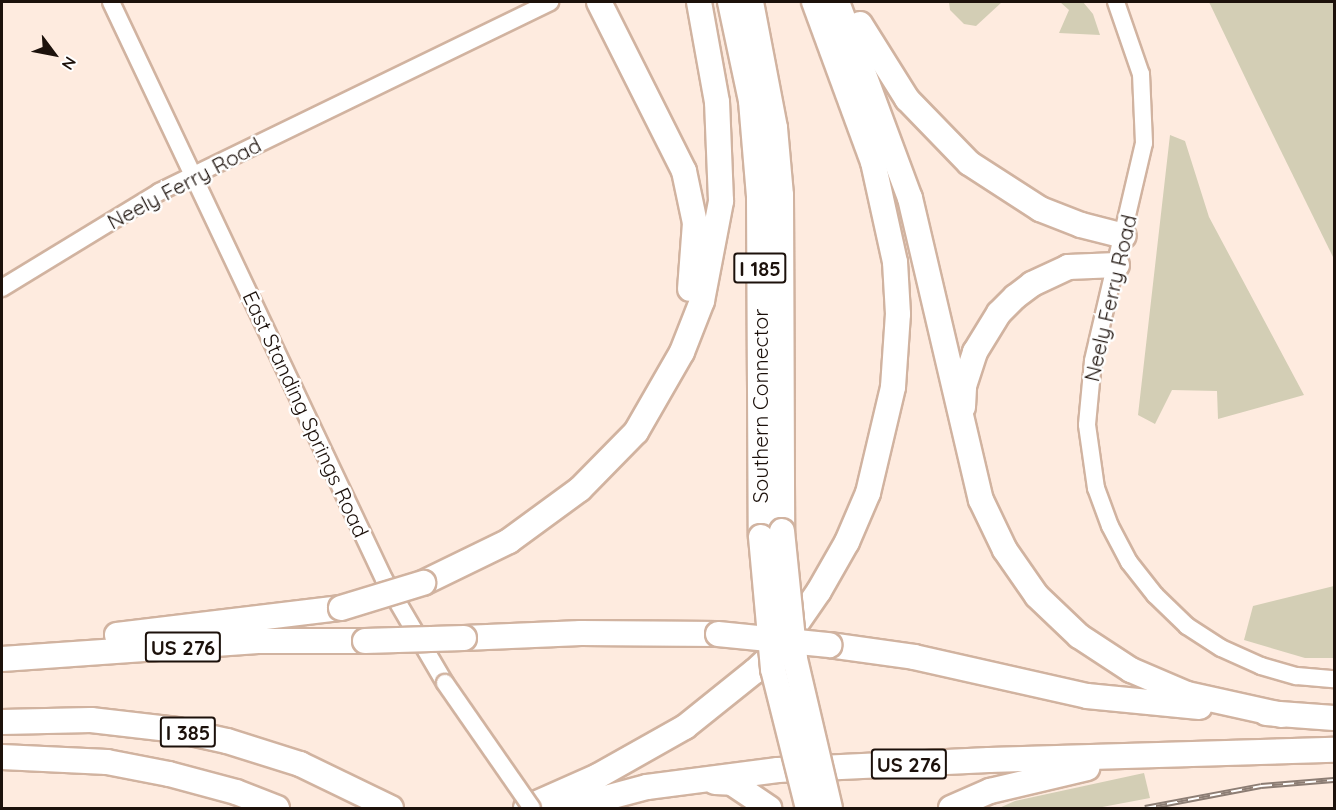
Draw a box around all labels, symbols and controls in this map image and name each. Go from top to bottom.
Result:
north arrow [24,24,84,84]
text: N [58,53,81,74]
street label: Neely Ferry Road [103,132,265,234]
street label: Neely Ferry Road [1079,212,1141,384]
road number: I 185 [733,251,787,285]
street label: East Standing Springs Road [238,287,374,541]
street label: Southern Connector [747,309,773,503]
road number: US 276 [144,630,222,664]
road number: I 385 [160,715,216,749]
road number: US 276 [870,747,948,781]

